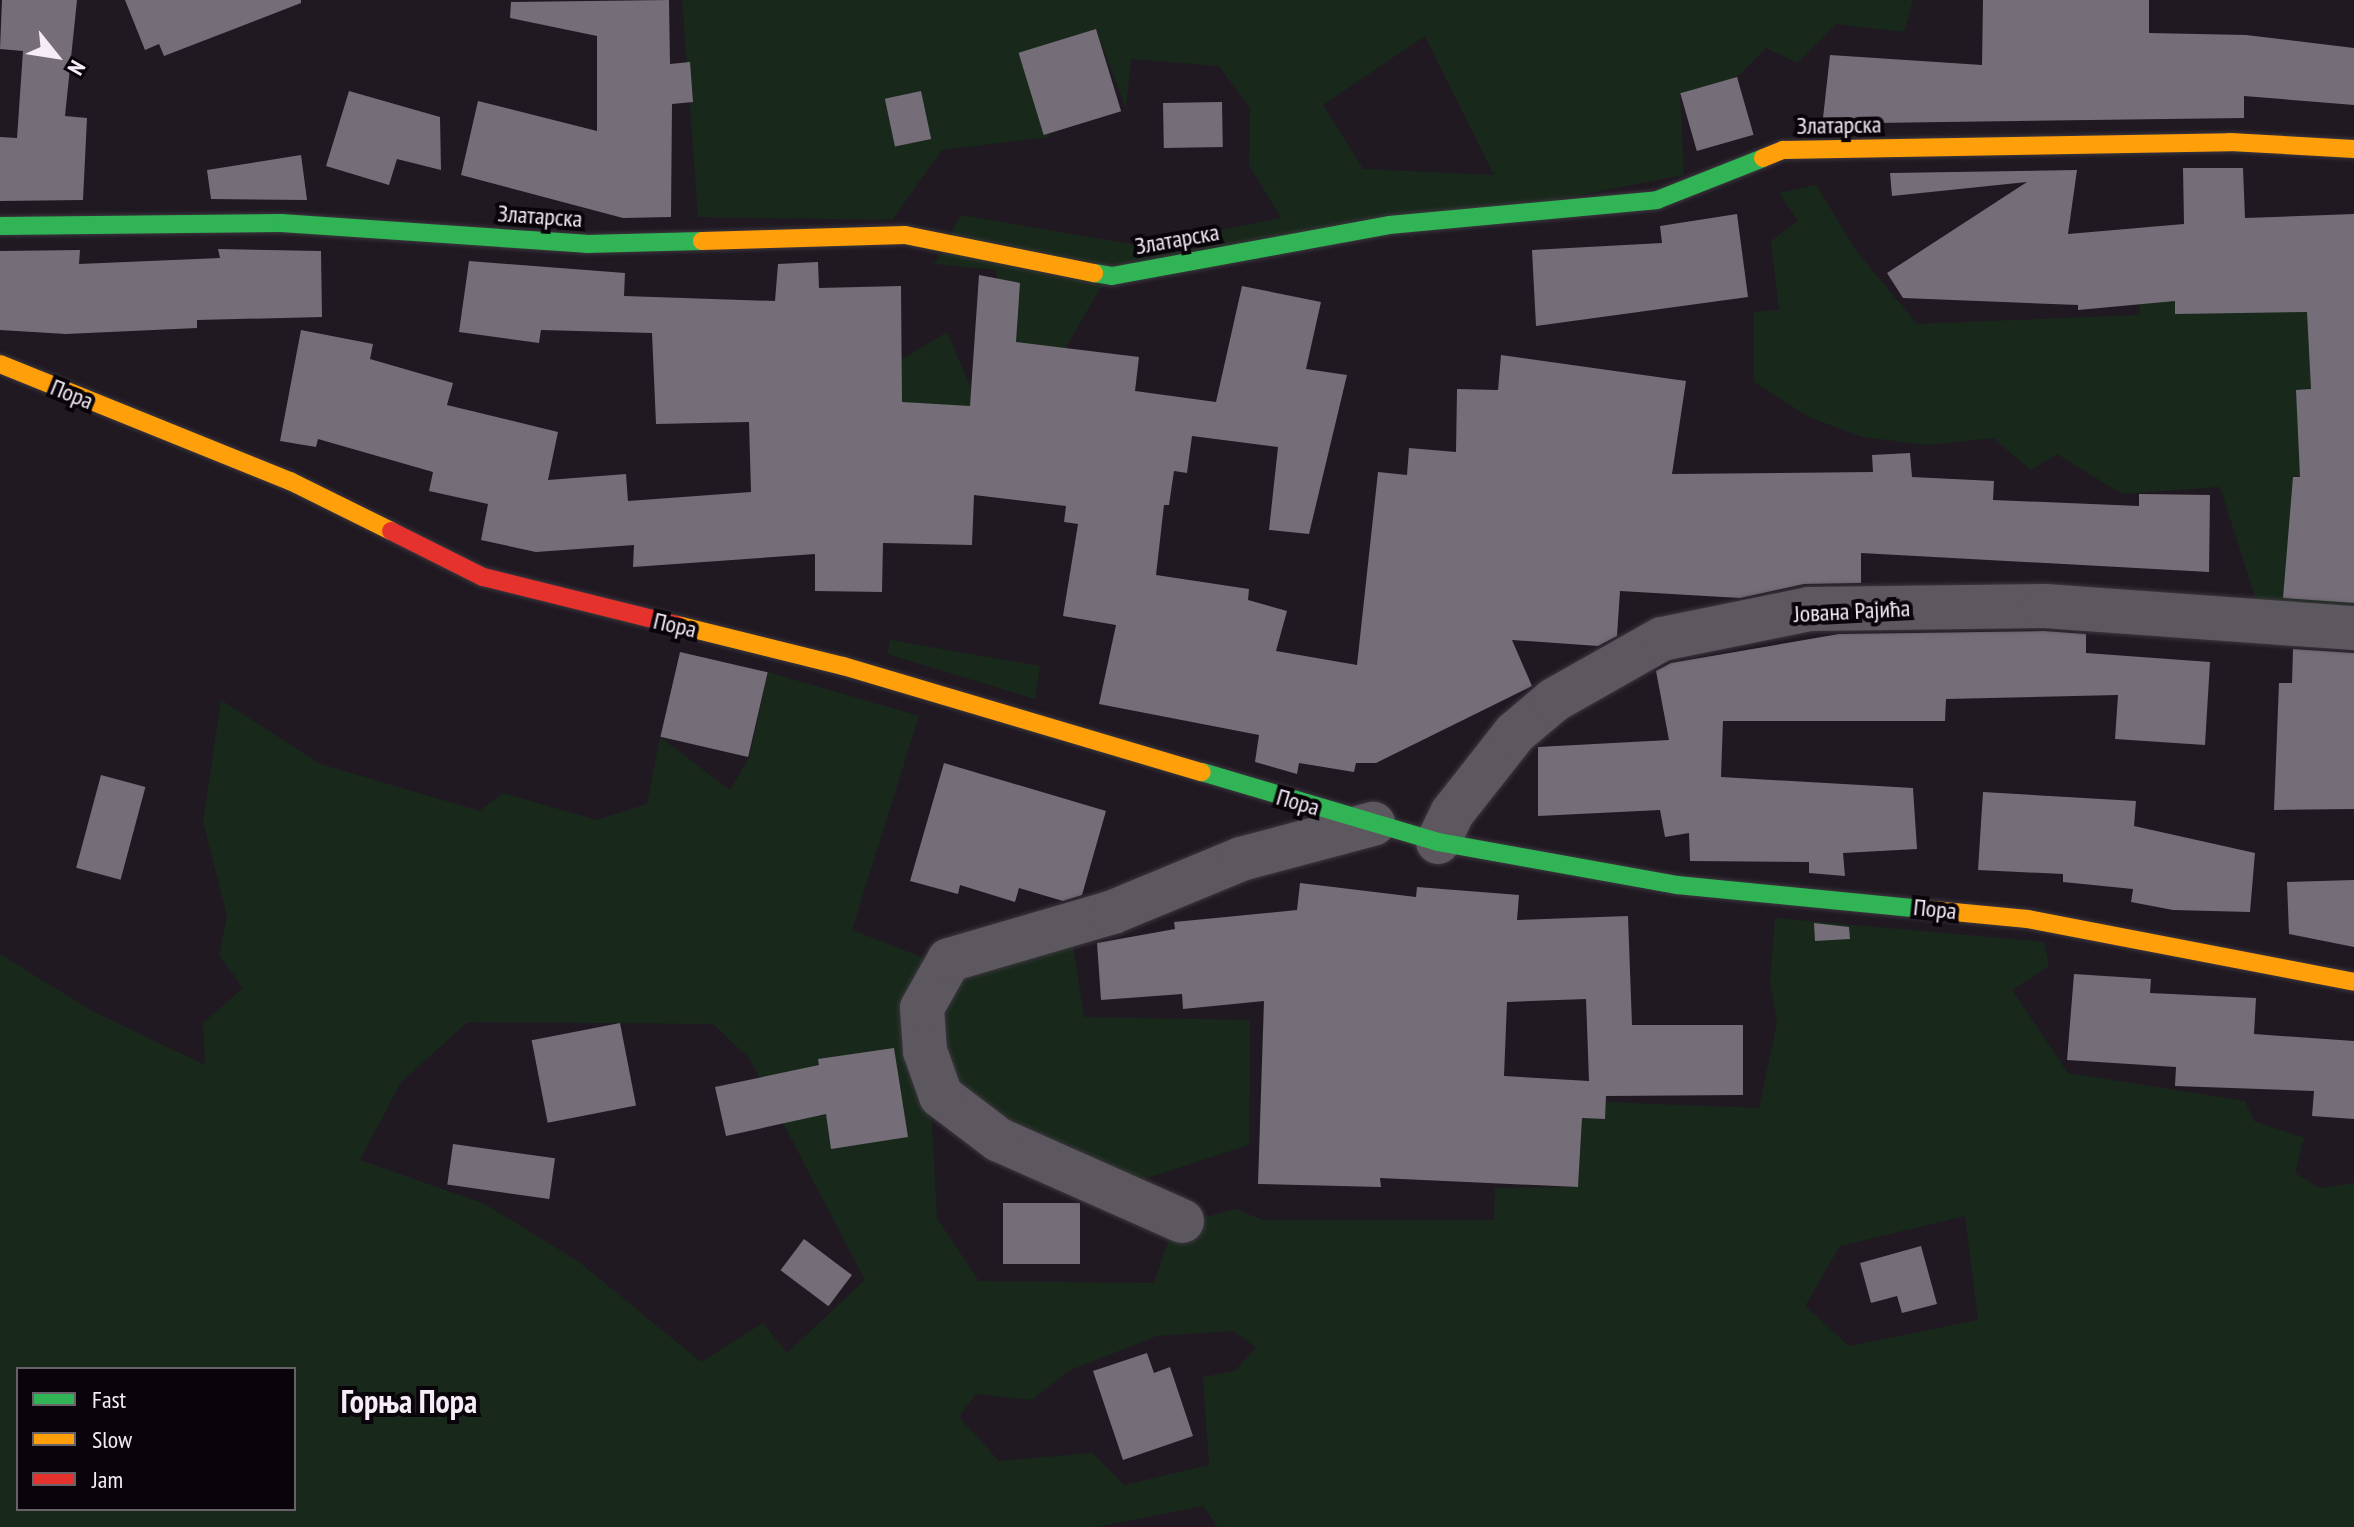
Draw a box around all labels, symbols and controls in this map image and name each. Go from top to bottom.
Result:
north arrow [16,16,96,96]
text: N [62,56,92,80]
street label: Златарска [1796,110,1882,140]
street label: Златарска [497,199,583,233]
street label: Златарска [1133,217,1221,261]
street label: Пора [47,373,97,415]
street label: Јована Рајића [1793,594,1911,628]
street label: Пора [651,606,699,644]
street label: Пора [1273,782,1323,822]
street label: Пора [1912,892,1958,926]
legend [16,1367,296,1511]
district label: Горња Пора [341,1382,477,1420]
text: Fast [92,1384,126,1415]
text: Slow [92,1424,132,1455]
text: Jam [92,1464,123,1495]

